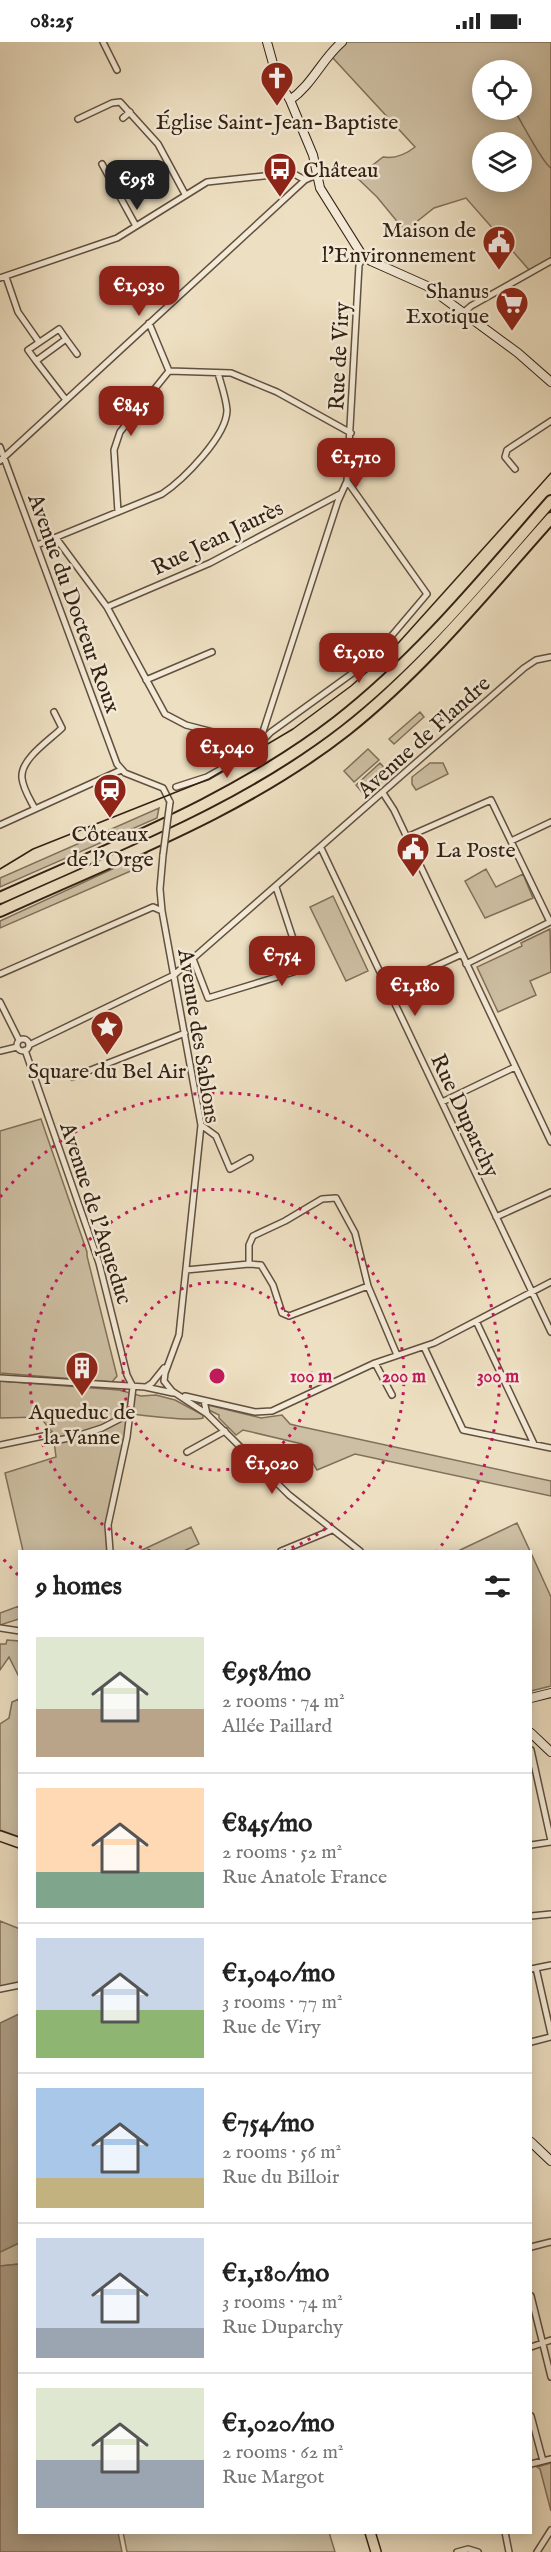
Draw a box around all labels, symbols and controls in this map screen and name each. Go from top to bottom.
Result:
text: 08:25 [30,7,73,35]
church icon: Église Saint-Jean-Baptiste [259,60,295,107]
map controls [472,60,532,192]
button: locate [472,60,532,120]
place label: Église Saint-Jean-Baptiste [156,109,398,137]
button: layers [472,132,532,192]
bus stop icon: Château [262,151,298,198]
place label: Château [303,157,379,185]
pin: €958 [101,160,173,211]
text: €958 [119,167,155,192]
place label: Maison de l'Environnement [322,217,476,270]
public building icon: Maison de l'Environnement [481,224,517,271]
pin: €1,030 [90,266,188,317]
text: €1,030 [113,273,165,298]
place label: Shanus Exotique [406,278,489,331]
supermarket icon: Shanus Exotique [494,285,530,332]
street label: Rue de Viry [323,301,357,411]
pin: €845 [95,386,167,437]
text: €845 [113,393,149,418]
pin: €1,710 [307,438,405,489]
text: €1,710 [331,445,381,470]
street label: Avenue du Docteur Roux [20,489,126,717]
street label: Rue Jean Jaurès [148,495,288,583]
pin: €1,010 [310,633,408,684]
text: €1,010 [333,640,385,665]
street label: Avenue de Flandre [351,670,497,805]
pin: €1,040 [178,728,276,779]
text: €1,040 [200,735,254,760]
station icon: Côteaux de l'Orge [92,772,128,819]
place label: Côteaux de l'Orge [66,821,154,874]
public building icon: La Poste [395,831,431,878]
place label: La Poste [436,837,515,865]
pin: €754 [246,936,318,987]
text: €754 [263,943,301,968]
street label: Avenue des Sablons [170,946,226,1125]
pin: €1,180 [366,966,464,1017]
text: €1,180 [390,973,440,998]
place icon: Square du Bel Air [89,1009,125,1056]
street label: Rue Duparchy [423,1050,505,1182]
place label: Square du Bel Air [28,1058,186,1086]
street label: Avenue de l'Aqueduc [52,1118,138,1308]
building icon: Aqueduc de la Vanne [64,1350,100,1397]
centre of rings [207,1366,227,1386]
text: 100 m [290,1366,332,1389]
text: 200 m [382,1366,426,1389]
text: 300 m [477,1366,519,1389]
place label: Aqueduc de la Vanne [28,1399,135,1452]
pin: €1,020 [223,1444,321,1495]
text: €1,020 [245,1451,299,1476]
text: 9 homes [36,1570,122,1603]
icon: filters [481,1570,514,1603]
text: €958/mo [222,1656,311,1689]
icon: home [84,1661,156,1733]
text: 2 rooms · 74 m² [222,1689,345,1714]
text: Allée Paillard [222,1714,332,1739]
text: €845/mo [222,1807,312,1840]
icon: home [84,1812,156,1884]
text: 2 rooms · 52 m² [222,1840,342,1865]
text: Rue Anatole France [222,1865,387,1890]
text: €1,040/mo [222,1957,335,1990]
icon: home [84,1962,156,2034]
text: 3 rooms · 77 m² [222,1990,342,2015]
text: Rue de Viry [222,2015,321,2040]
text: €754/mo [222,2107,314,2140]
icon: home [84,2112,156,2184]
text: 2 rooms · 56 m² [222,2140,341,2165]
text: Rue du Billoir [222,2165,339,2190]
text: €1,180/mo [222,2257,329,2290]
icon: home [84,2262,156,2334]
text: 3 rooms · 74 m² [222,2290,343,2315]
text: Rue Duparchy [222,2315,343,2340]
text: €1,020/mo [222,2407,334,2440]
icon: home [84,2412,156,2484]
text: 2 rooms · 62 m² [222,2440,344,2465]
text: Rue Margot [222,2465,324,2490]

